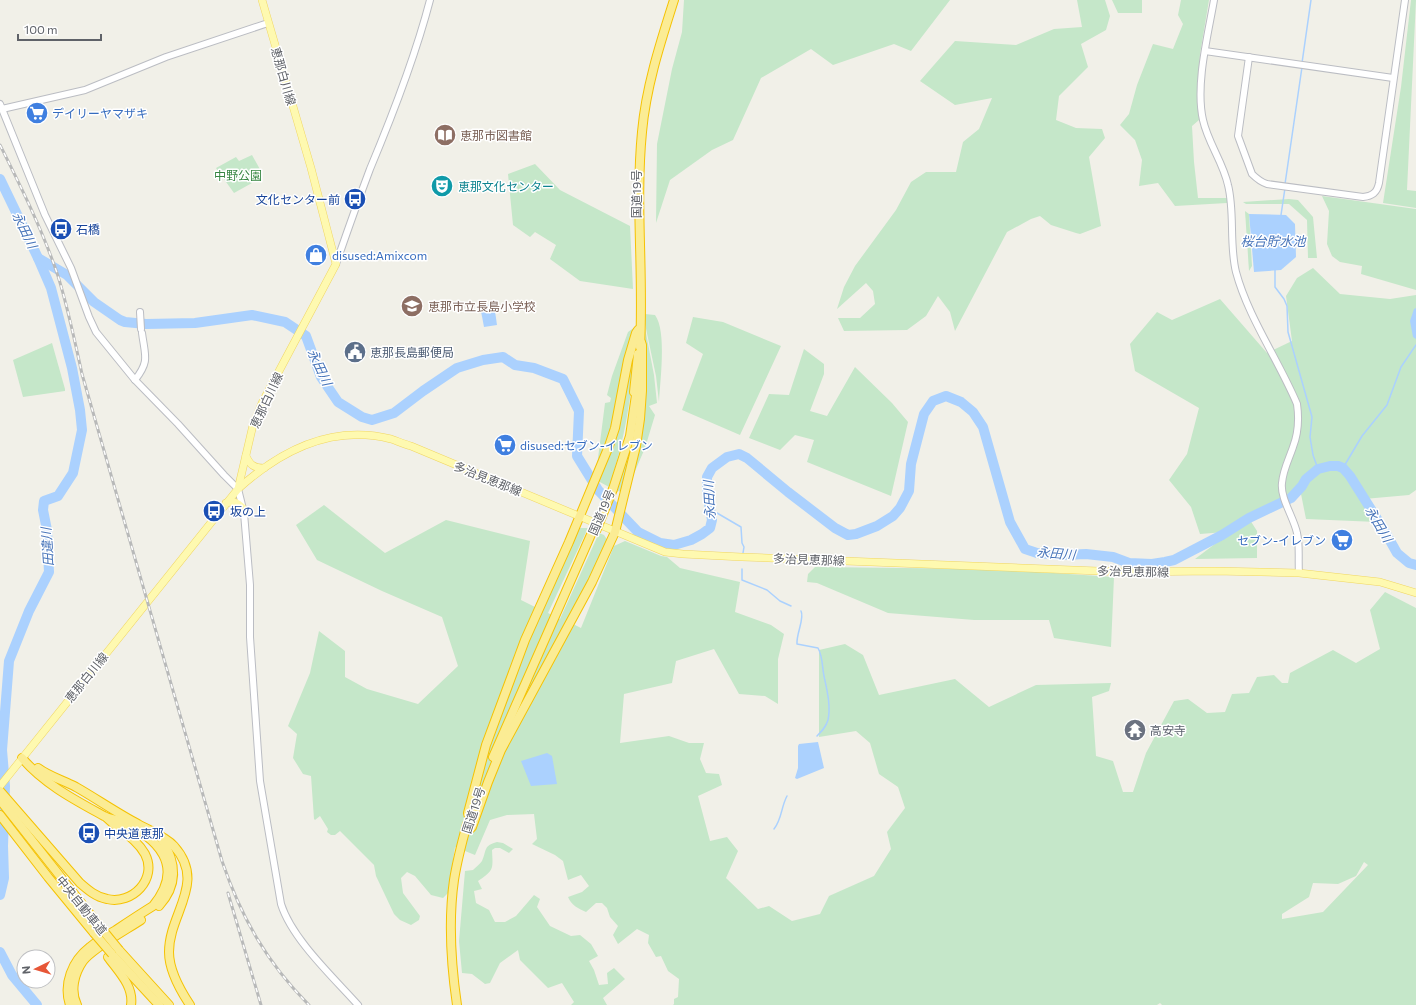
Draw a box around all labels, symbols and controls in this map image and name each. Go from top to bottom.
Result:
scale bar [18,16,101,42]
text: 100 m [24,22,58,36]
street label: 恵那白川線 [269,45,299,107]
supermarket icon: デイリーヤマザキ [24,100,50,126]
place label: デイリーヤマザキ [52,106,148,120]
library icon: 恵那市図書館 [432,122,458,148]
place label: 恵那市図書館 [460,128,532,142]
park label: 中野公園 [214,168,262,182]
street label: 国道19号 [629,170,643,218]
theatre icon: 恵那文化センター [429,173,455,199]
place label: 恵那文化センター [458,179,554,193]
bus stop icon: 文化センター前 [342,186,368,212]
place label: 文化センター前 [256,192,340,206]
water label: 永田川 [9,209,42,253]
bus stop icon: 石橋 [48,216,74,242]
place label: 石橋 [76,222,100,236]
water label: 桜台貯水池 [1240,233,1307,249]
shop icon: disused:Amixcom [303,242,329,268]
place label: disused:Amixcom [332,248,427,262]
school or university icon: 恵那市立長島小学校 [399,293,425,319]
place label: 恵那市立長島小学校 [428,299,536,313]
public building icon: 恵那長島郵便局 [342,339,368,365]
place label: 恵那長島郵便局 [370,345,454,359]
water label: 永田川 [305,346,336,390]
street label: 恵那白川線 [247,370,285,430]
supermarket icon: disused:セブン-イレブン [492,432,518,458]
place label: disused:セブン-イレブン [520,438,653,452]
street label: 多治見恵那線 [452,458,524,498]
water label: 永田川 [700,478,718,520]
street label: 国道19号 [585,487,617,537]
bus stop icon: 坂の上 [201,498,227,524]
water label: 永田川 [1362,503,1397,547]
place label: 坂の上 [230,504,266,518]
water label: 田違川 [38,525,56,567]
supermarket icon: セブン-イレブン [1329,527,1355,553]
place label: セブン-イレブン [1237,533,1326,547]
water label: 永田川 [1036,543,1078,563]
street label: 多治見恵那線 [773,551,845,567]
street label: 多治見恵那線 [1097,563,1169,579]
street label: 恵那白川線 [62,649,110,705]
temple icon: 高安寺 [1122,717,1148,743]
place label: 高安寺 [1150,723,1186,737]
street label: 国道19号 [459,785,487,835]
bus stop icon: 中央道恵那 [76,820,102,846]
place label: 中央道恵那 [104,826,164,840]
street label: 中央自動車道 [54,873,110,937]
north arrow [16,949,56,989]
text: N [19,965,32,975]

